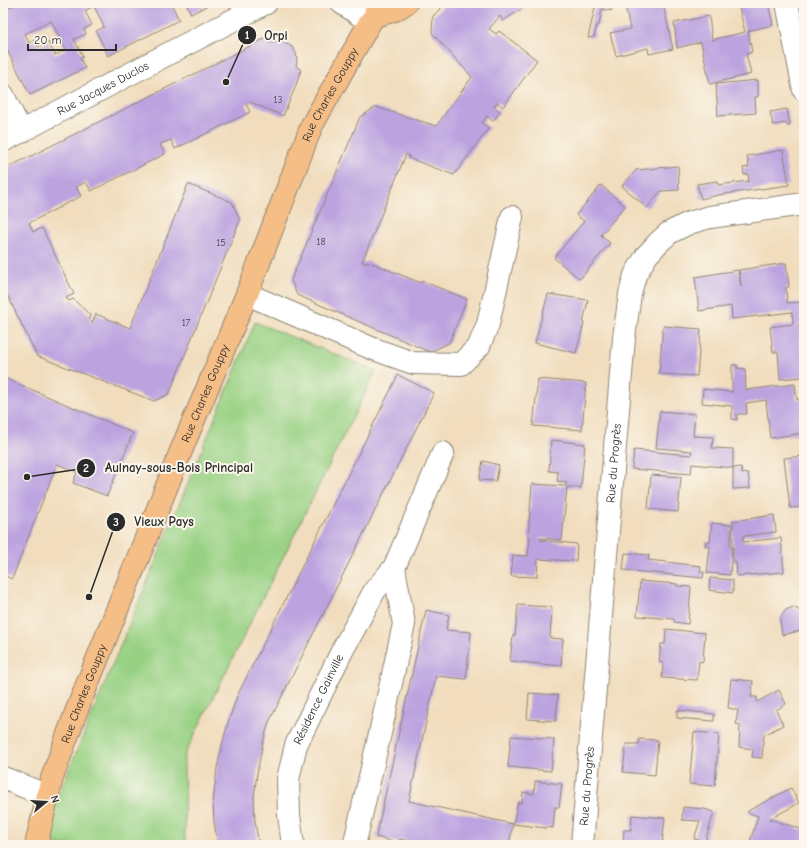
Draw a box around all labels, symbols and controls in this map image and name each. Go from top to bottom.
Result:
callout: Orpi [237,23,296,48]
scale bar [28,26,116,52]
text: 1 [245,28,250,42]
text: Orpi [264,28,288,43]
text: 20 m [34,33,62,47]
street label: Rue Charles Gouppy [299,45,361,144]
street label: Rue Jacques Duclos [55,58,151,118]
house number: 13 [273,94,283,106]
house number: 18 [316,236,326,248]
house number: 15 [216,237,226,249]
house number: 17 [182,317,191,329]
street label: Rue Charles Gouppy [178,342,232,444]
street label: Rue du Progrès [603,423,624,503]
callout: Aulnay-sous-Bois Principal [76,455,261,480]
text: Aulnay-sous-Bois Principal [105,460,253,475]
text: 2 [83,461,89,475]
callout: Vieux Pays [106,509,202,534]
text: Vieux Pays [134,514,194,529]
text: 3 [113,515,119,529]
street label: Rue Charles Gouppy [58,642,110,745]
street label: Résidence Gainville [290,652,346,747]
street label: Rue du Progrès [577,746,597,826]
north arrow [26,782,66,822]
text: N [48,794,62,804]

